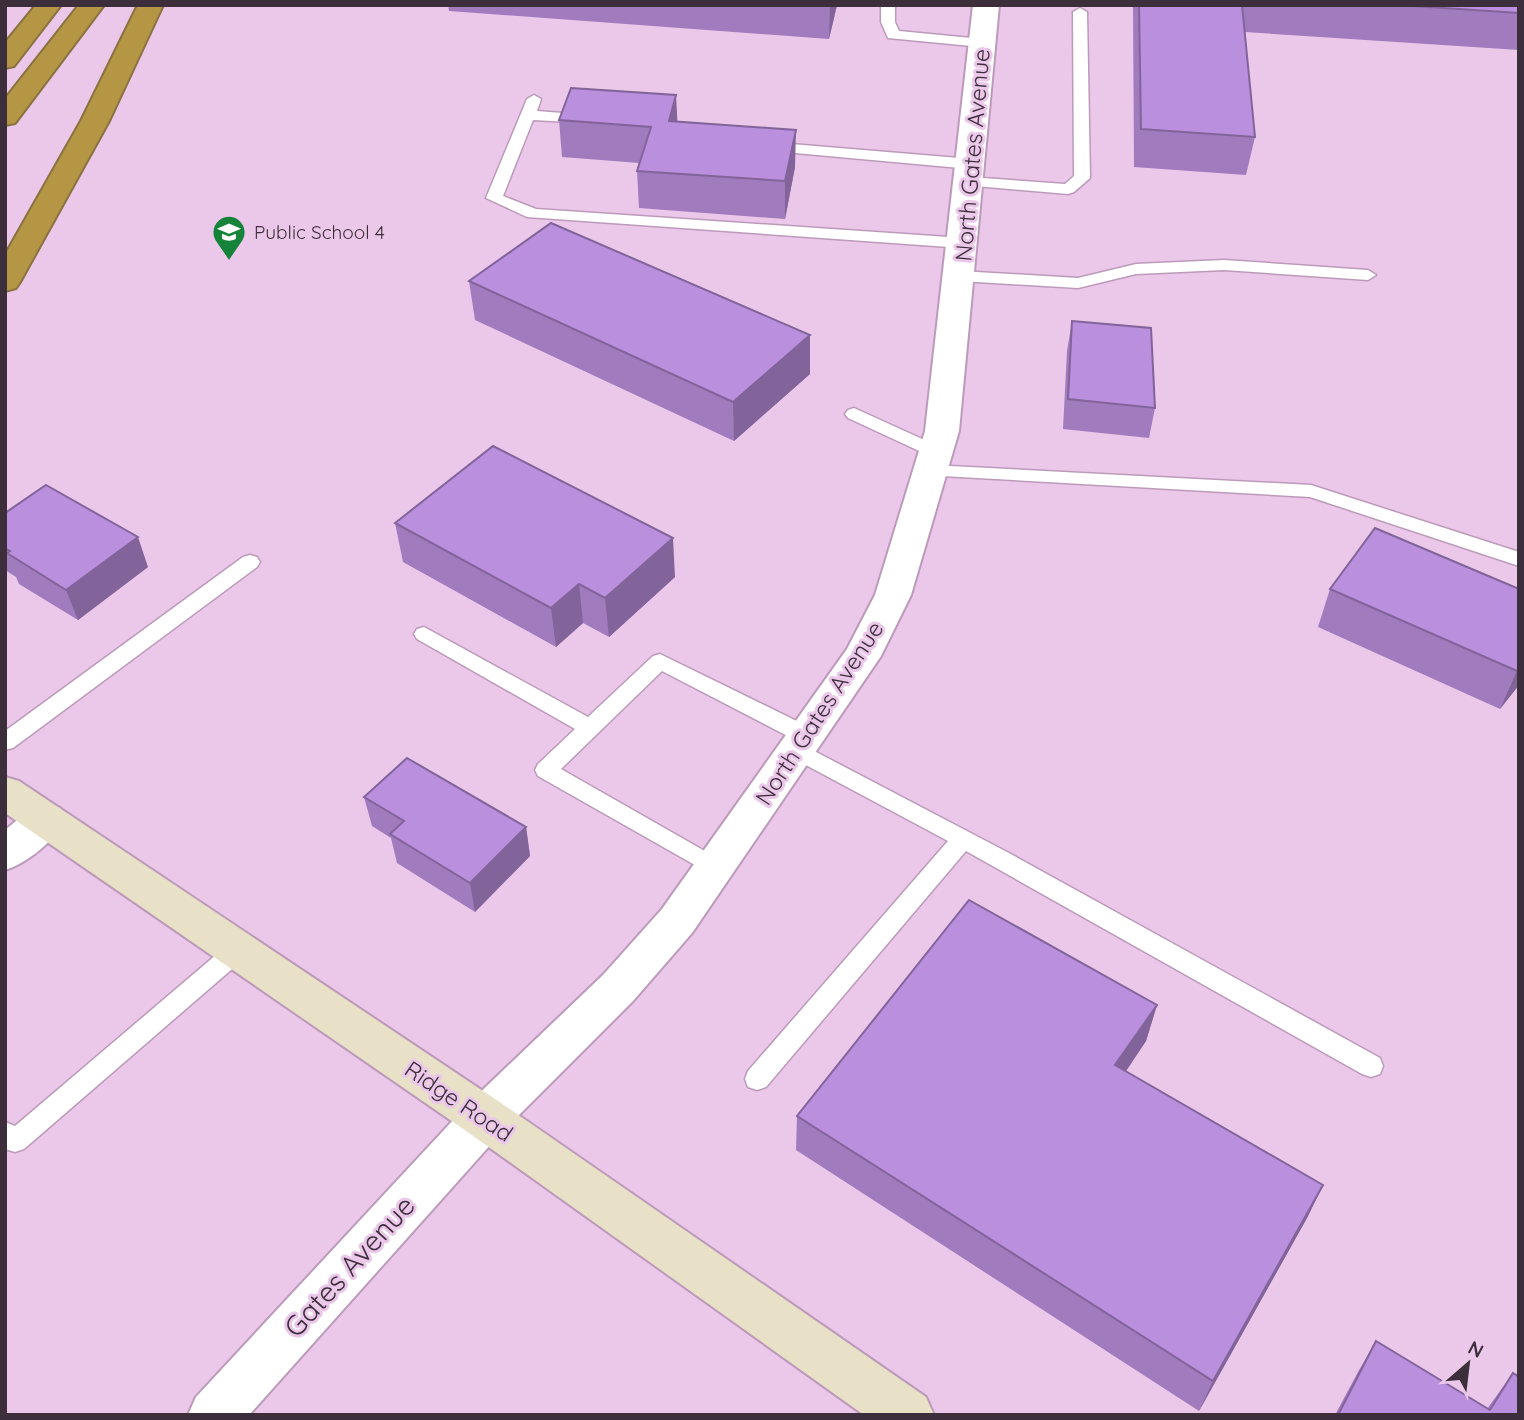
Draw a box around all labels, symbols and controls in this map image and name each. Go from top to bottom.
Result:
street label: North Gates Avenue [948,48,996,262]
school or university icon: Public School 4 [210,213,248,262]
place label: Public School 4 [254,220,385,244]
street label: North Gates Avenue [749,616,889,810]
street label: Ridge Road [399,1054,519,1148]
street label: Gates Avenue [276,1188,422,1344]
north arrow [1433,1329,1503,1399]
text: N [1464,1335,1488,1363]

